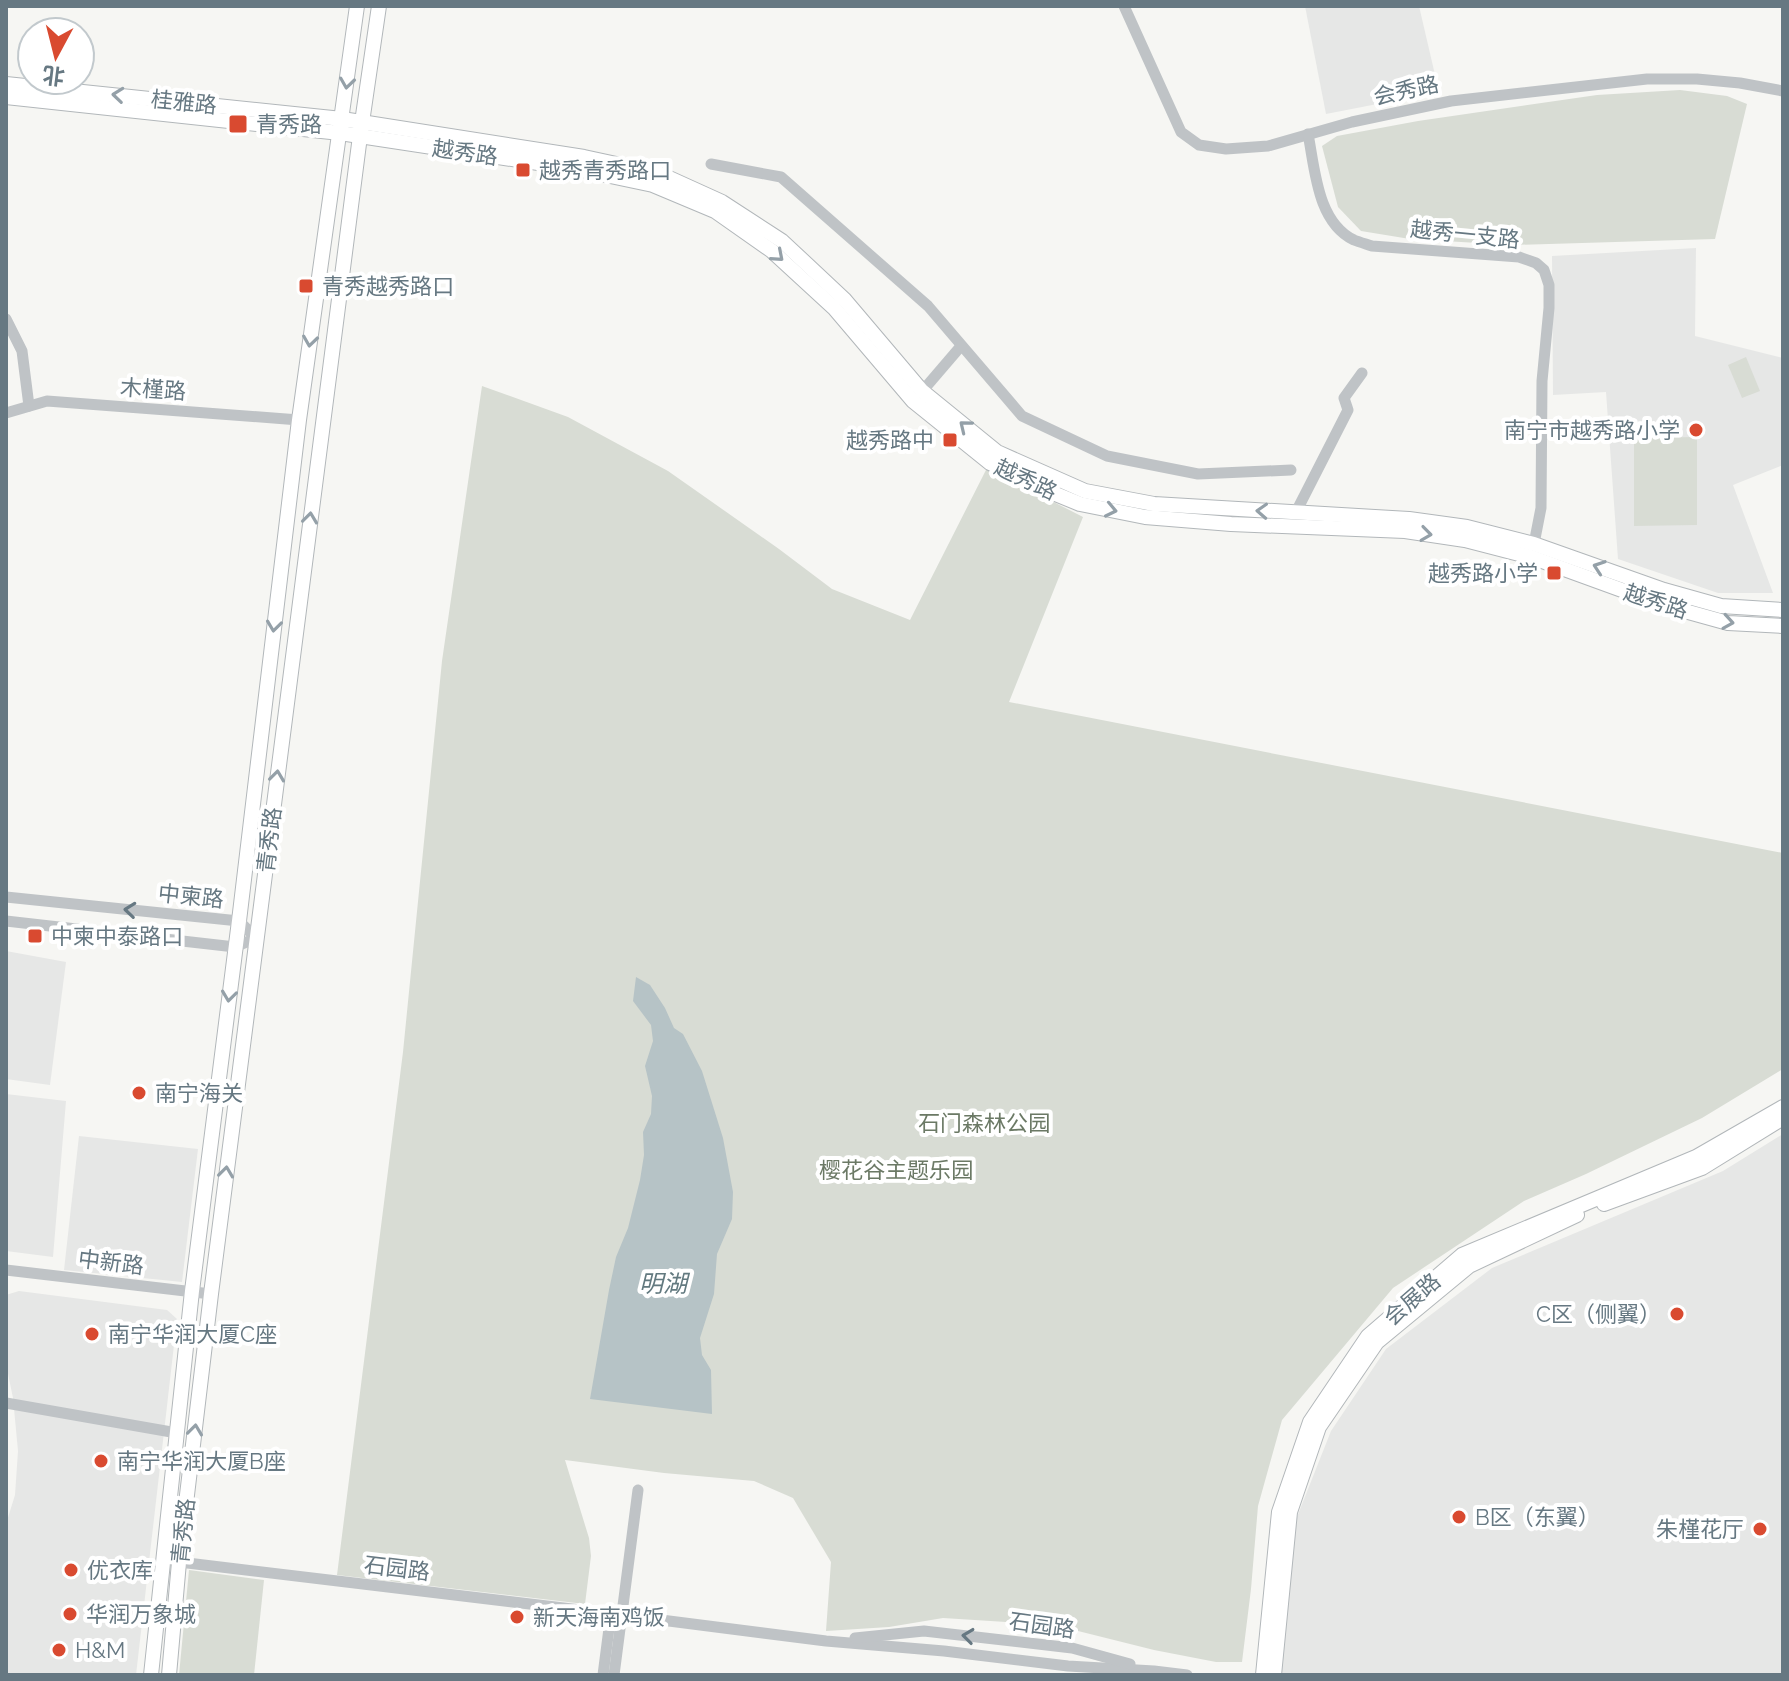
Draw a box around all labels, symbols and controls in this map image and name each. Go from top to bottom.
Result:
north arrow [16,16,96,96]
text: 北 [41,62,66,90]
street label: 会秀路 [1371,70,1441,110]
one-way arrow [338,77,355,90]
street label: 桂雅路 [150,86,218,118]
one-way arrow [111,87,124,104]
place label: 青秀路 [256,111,322,137]
marker: 青秀路 [227,113,249,135]
street label: 越秀路 [431,135,499,169]
place label: 越秀青秀路口 [539,157,671,183]
marker: 越秀青秀路口 [514,161,532,179]
street label: 越秀一支路 [1409,215,1521,253]
one-way arrow [768,246,783,261]
place label: 青秀越秀路口 [322,273,454,299]
marker: 青秀越秀路口 [297,277,315,295]
one-way arrow [302,334,319,348]
street label: 木槿路 [119,374,187,404]
place label: 南宁市越秀路小学 [1504,417,1680,443]
one-way arrow [960,421,974,436]
marker: 南宁市越秀路小学 [1687,421,1705,439]
place label: 越秀路中 [846,427,934,453]
marker: 越秀路中 [941,431,959,449]
street label: 越秀路 [991,453,1061,505]
one-way arrow [1104,501,1117,518]
one-way arrow [1255,502,1268,519]
one-way arrow [301,511,318,525]
one-way arrow [1419,525,1432,542]
place label: 越秀路小学 [1428,560,1538,586]
one-way arrow [1593,561,1607,577]
marker: 越秀路小学 [1545,564,1563,582]
street label: 越秀路 [1621,578,1691,624]
one-way arrow [1722,613,1735,630]
one-way arrow [266,620,283,633]
one-way arrow [268,769,285,782]
street label: 青秀路 [252,806,286,874]
street label: 中柬路 [157,880,225,912]
one-way arrow [123,902,136,919]
place label: 中柬中泰路口 [51,923,183,949]
marker: 中柬中泰路口 [26,927,44,945]
one-way arrow [221,990,238,1003]
place label: 南宁海关 [155,1080,243,1106]
marker: 南宁海关 [130,1084,148,1102]
park label: 石门森林公园 [918,1110,1050,1136]
park label: 樱花谷主题乐园 [819,1157,973,1183]
one-way arrow [218,1165,235,1178]
street label: 中新路 [77,1245,145,1279]
street label: 会展路 [1379,1268,1445,1330]
water label: 明湖 [639,1269,691,1298]
place label: C区（侧翼） [1536,1301,1661,1327]
marker: C区（侧翼） [1668,1305,1686,1323]
place label: 南宁华润大厦C座 [108,1321,277,1347]
marker: 南宁华润大厦C座 [83,1325,101,1343]
one-way arrow [186,1423,203,1436]
place label: 南宁华润大厦B座 [117,1448,286,1474]
marker: 南宁华润大厦B座 [92,1452,110,1470]
street label: 青秀路 [167,1497,199,1565]
place label: B区（东翼） [1475,1504,1600,1530]
marker: B区（东翼） [1450,1508,1468,1526]
place label: 朱槿花厅 [1656,1516,1744,1542]
marker: 朱槿花厅 [1751,1520,1769,1538]
street label: 石园路 [363,1551,431,1585]
place label: 优衣库 [87,1557,153,1583]
marker: 优衣库 [62,1561,80,1579]
place label: 华润万象城 [86,1601,196,1627]
place label: 新天海南鸡饭 [533,1604,665,1630]
marker: 华润万象城 [61,1605,79,1623]
marker: 新天海南鸡饭 [508,1608,526,1626]
street label: 石园路 [1008,1608,1076,1642]
one-way arrow [961,1628,974,1645]
place label: H&M [75,1637,125,1663]
marker: H&M [50,1641,68,1659]

